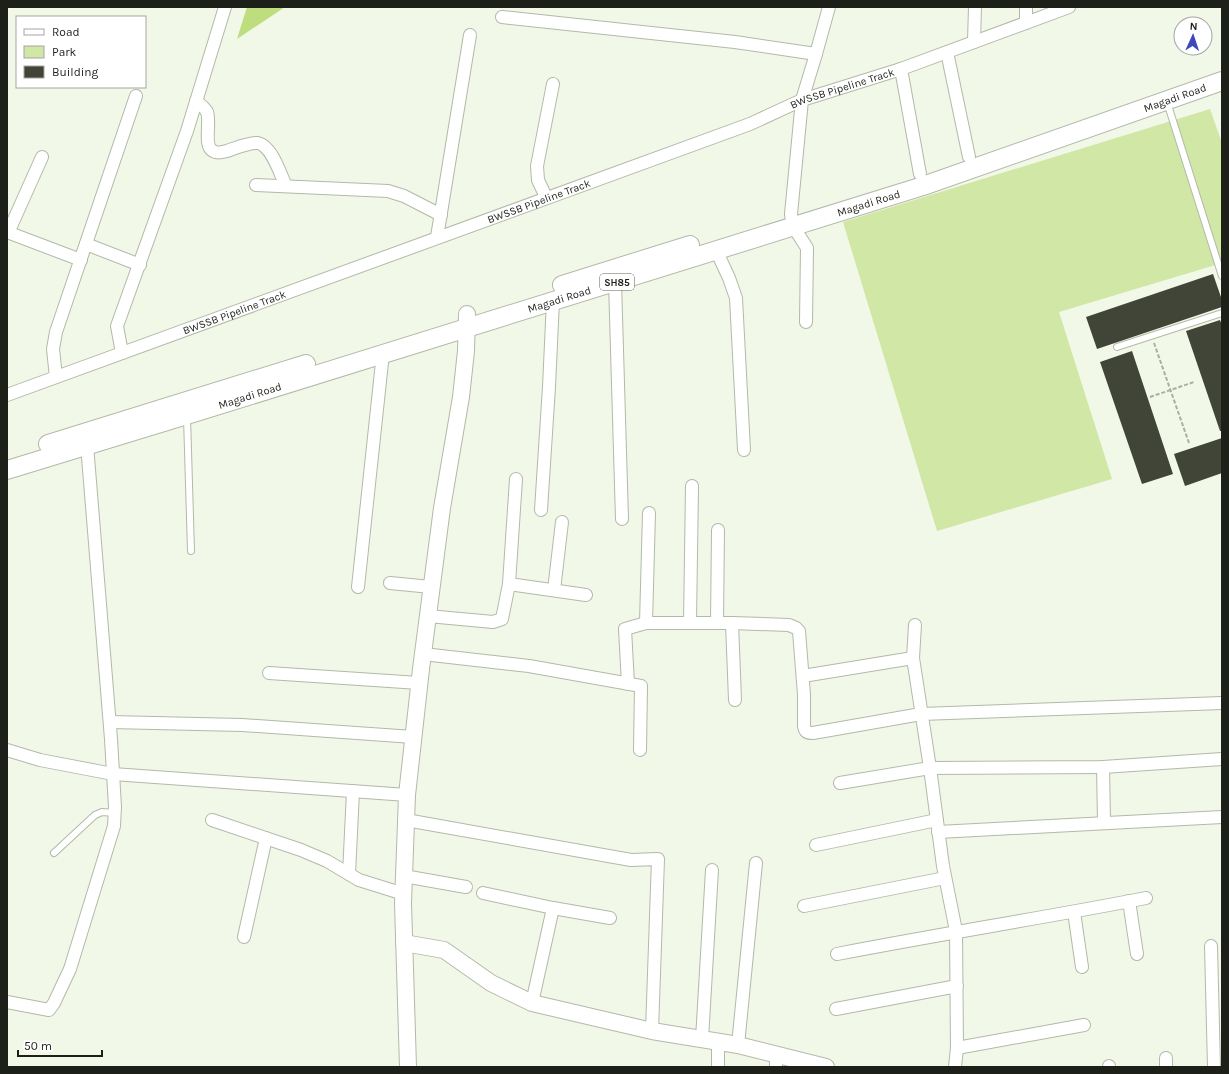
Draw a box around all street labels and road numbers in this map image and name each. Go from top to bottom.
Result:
street label: BWSSB Pipeline Track [788,66,896,112]
street label: Magadi Road [1142,81,1208,115]
street label: BWSSB Pipeline Track [486,177,592,226]
street label: Magadi Road [836,187,902,219]
road number: SH85 [600,274,634,290]
street label: Magadi Road [526,284,593,316]
street label: BWSSB Pipeline Track [181,288,288,337]
street label: Magadi Road [217,380,283,412]

